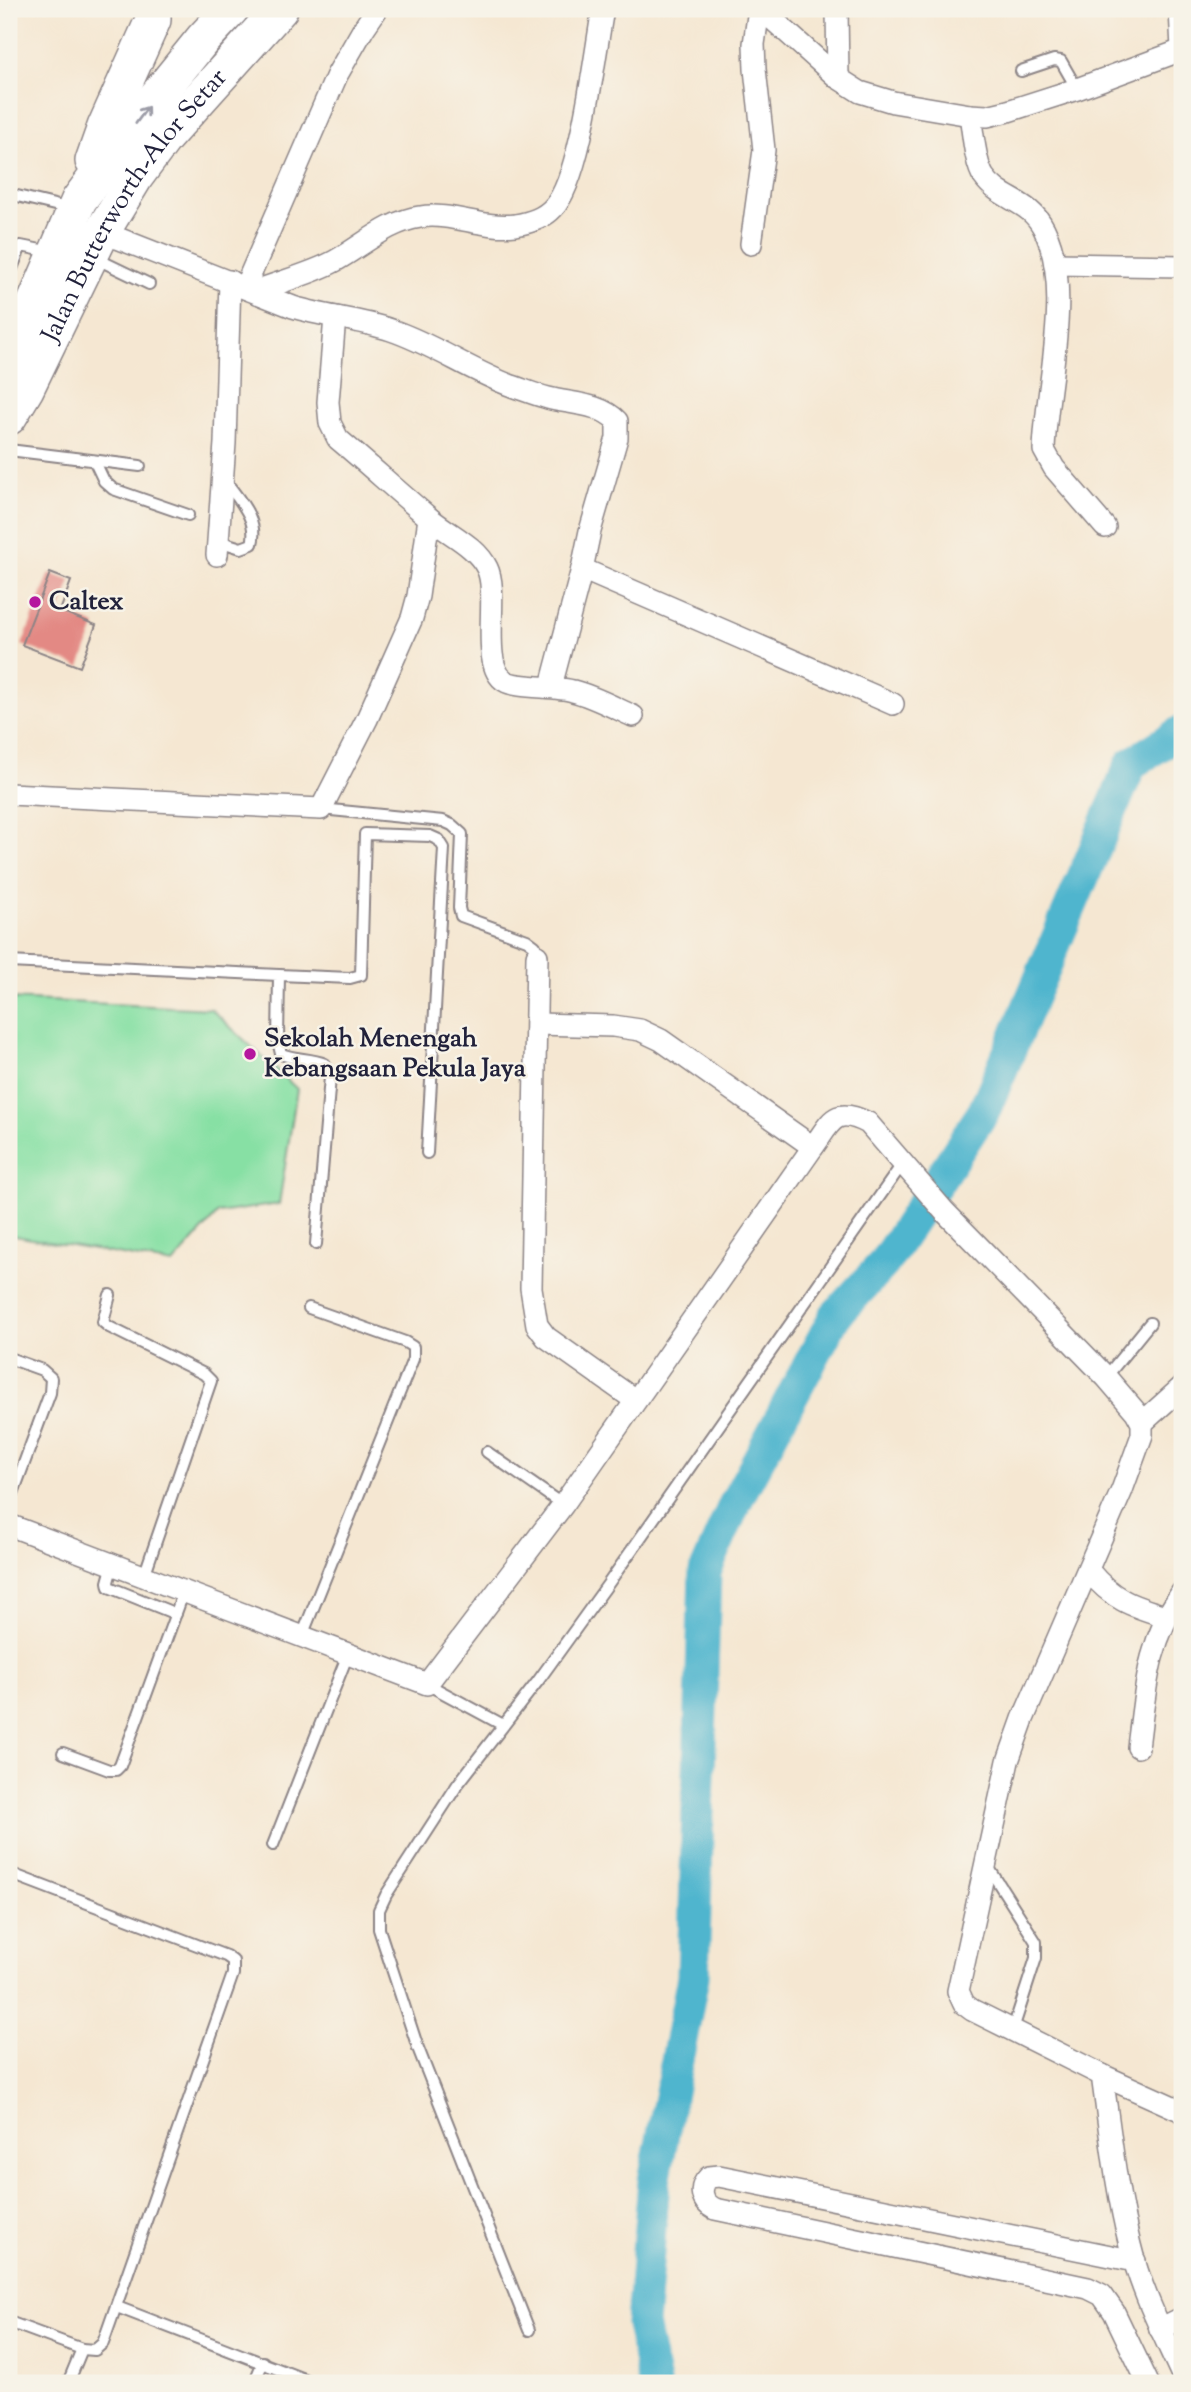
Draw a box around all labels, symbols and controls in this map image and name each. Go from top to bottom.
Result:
street label: Jalan Butterworth-Alor Setar [32,61,236,350]
one-way arrow [135,106,149,125]
place label: Caltex [49,584,124,621]
marker: Caltex [27,594,43,610]
place label: Sekolah Menengah Kebangsaan Pekula Jaya [264,1021,526,1088]
marker: Sekolah Menengah Kebangsaan Pekula Jaya [242,1046,258,1062]

